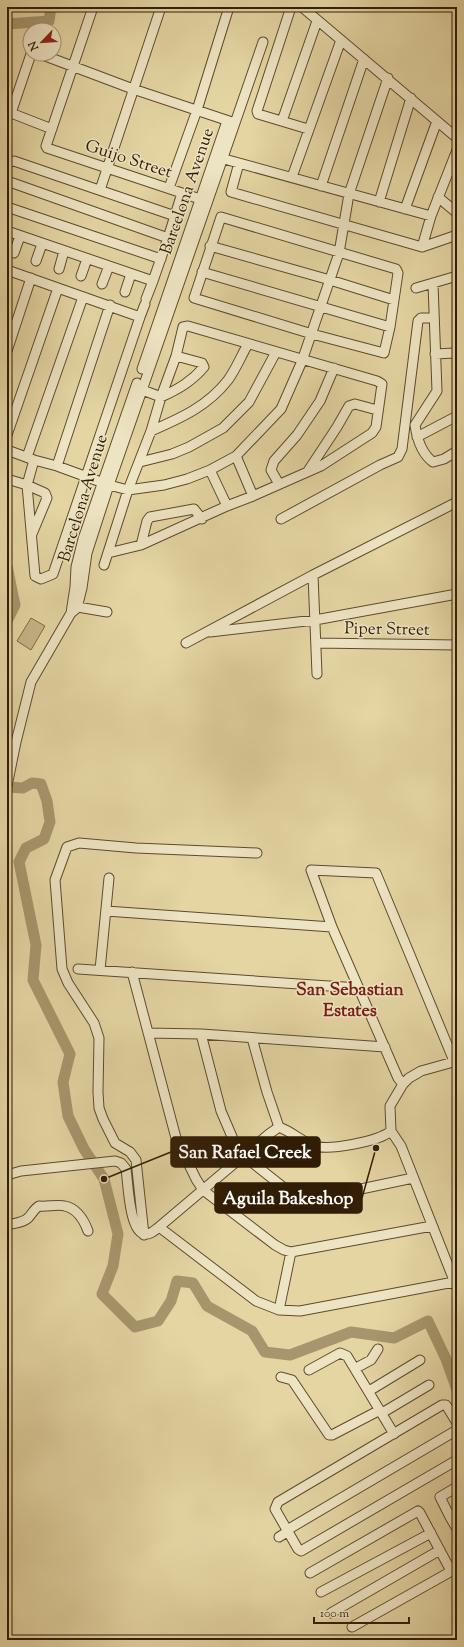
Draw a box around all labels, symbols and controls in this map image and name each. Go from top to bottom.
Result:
north arrow [22,22,62,62]
text: N [25,38,43,54]
street label: Barcelona Avenue [155,125,221,258]
street label: Guijo Street [82,135,175,185]
street label: Barcelona Avenue [53,432,115,565]
street label: Piper Street [344,617,430,643]
district label: San Sebastian Estates [296,978,404,1025]
callout: San Rafael Creek [171,1137,320,1167]
text: San Rafael Creek [178,1141,312,1167]
callout: Aguila Bakeshop [215,1183,362,1213]
text: Aguila Bakeshop [223,1187,353,1213]
scale bar [314,1599,409,1625]
text: 100 m [320,1605,349,1623]

